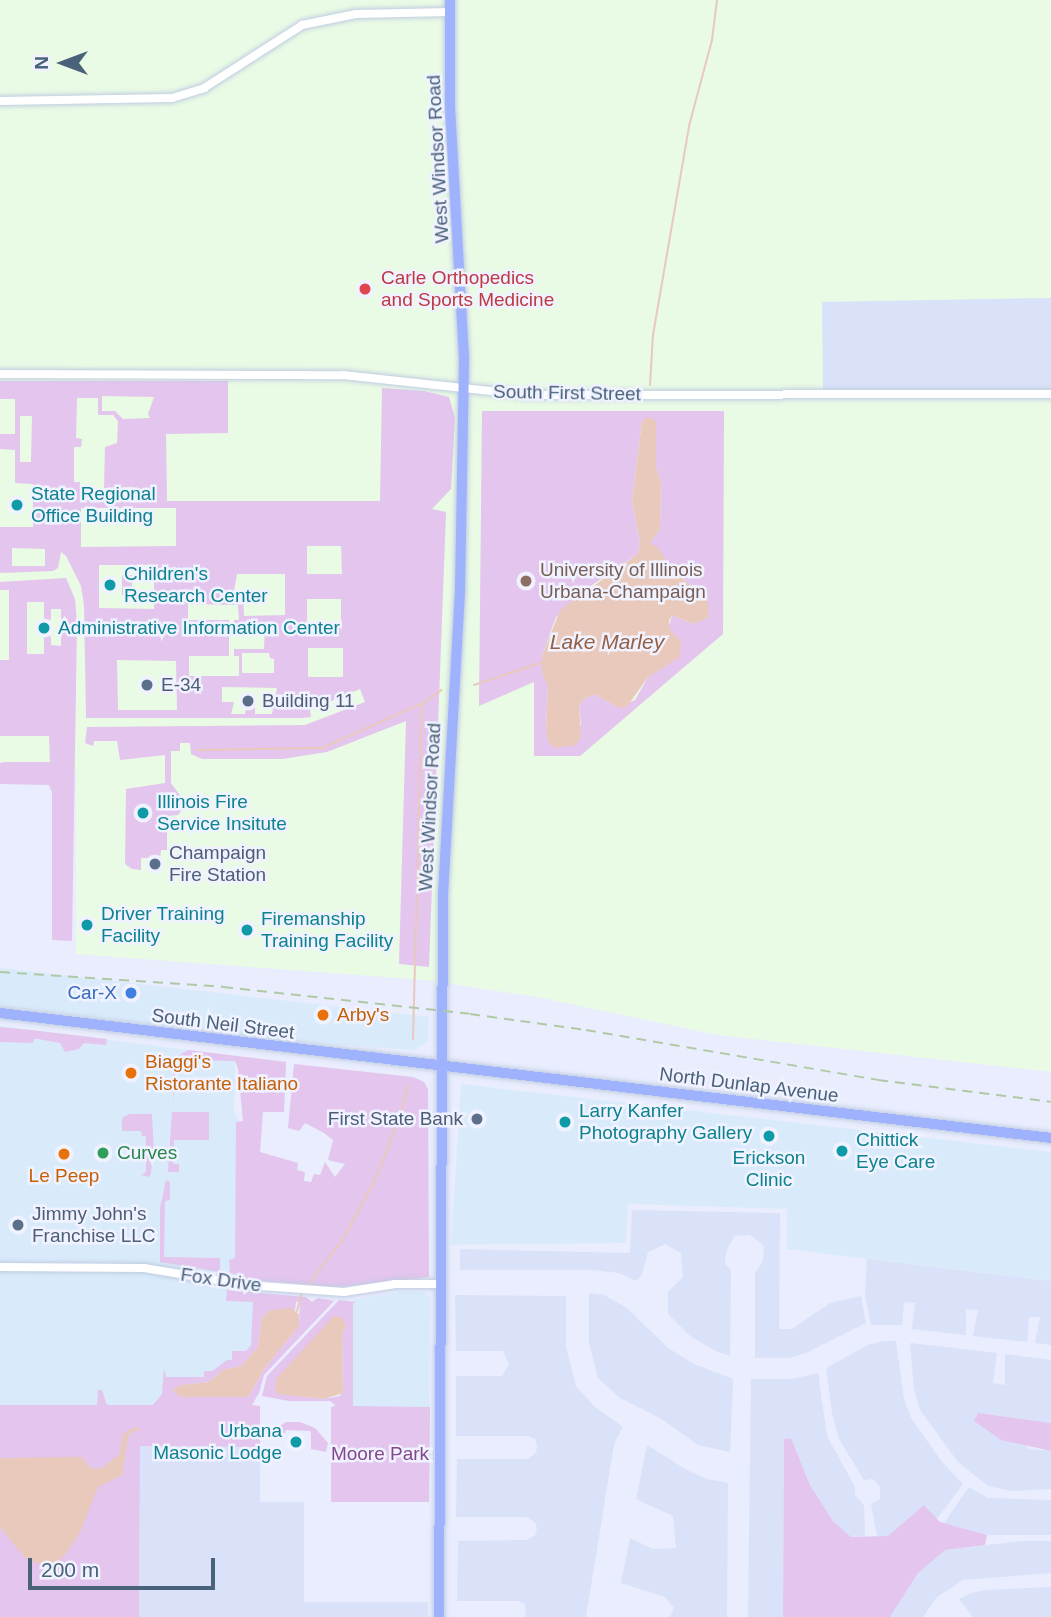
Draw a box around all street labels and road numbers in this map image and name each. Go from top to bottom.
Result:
street label: West Windsor Road [422,74,454,244]
street label: South First Street [493,380,641,406]
street label: West Windsor Road [414,722,446,892]
street label: South Neil Street [150,1004,296,1044]
street label: North Dunlap Avenue [658,1063,840,1107]
street label: Fox Drive [179,1263,263,1297]

